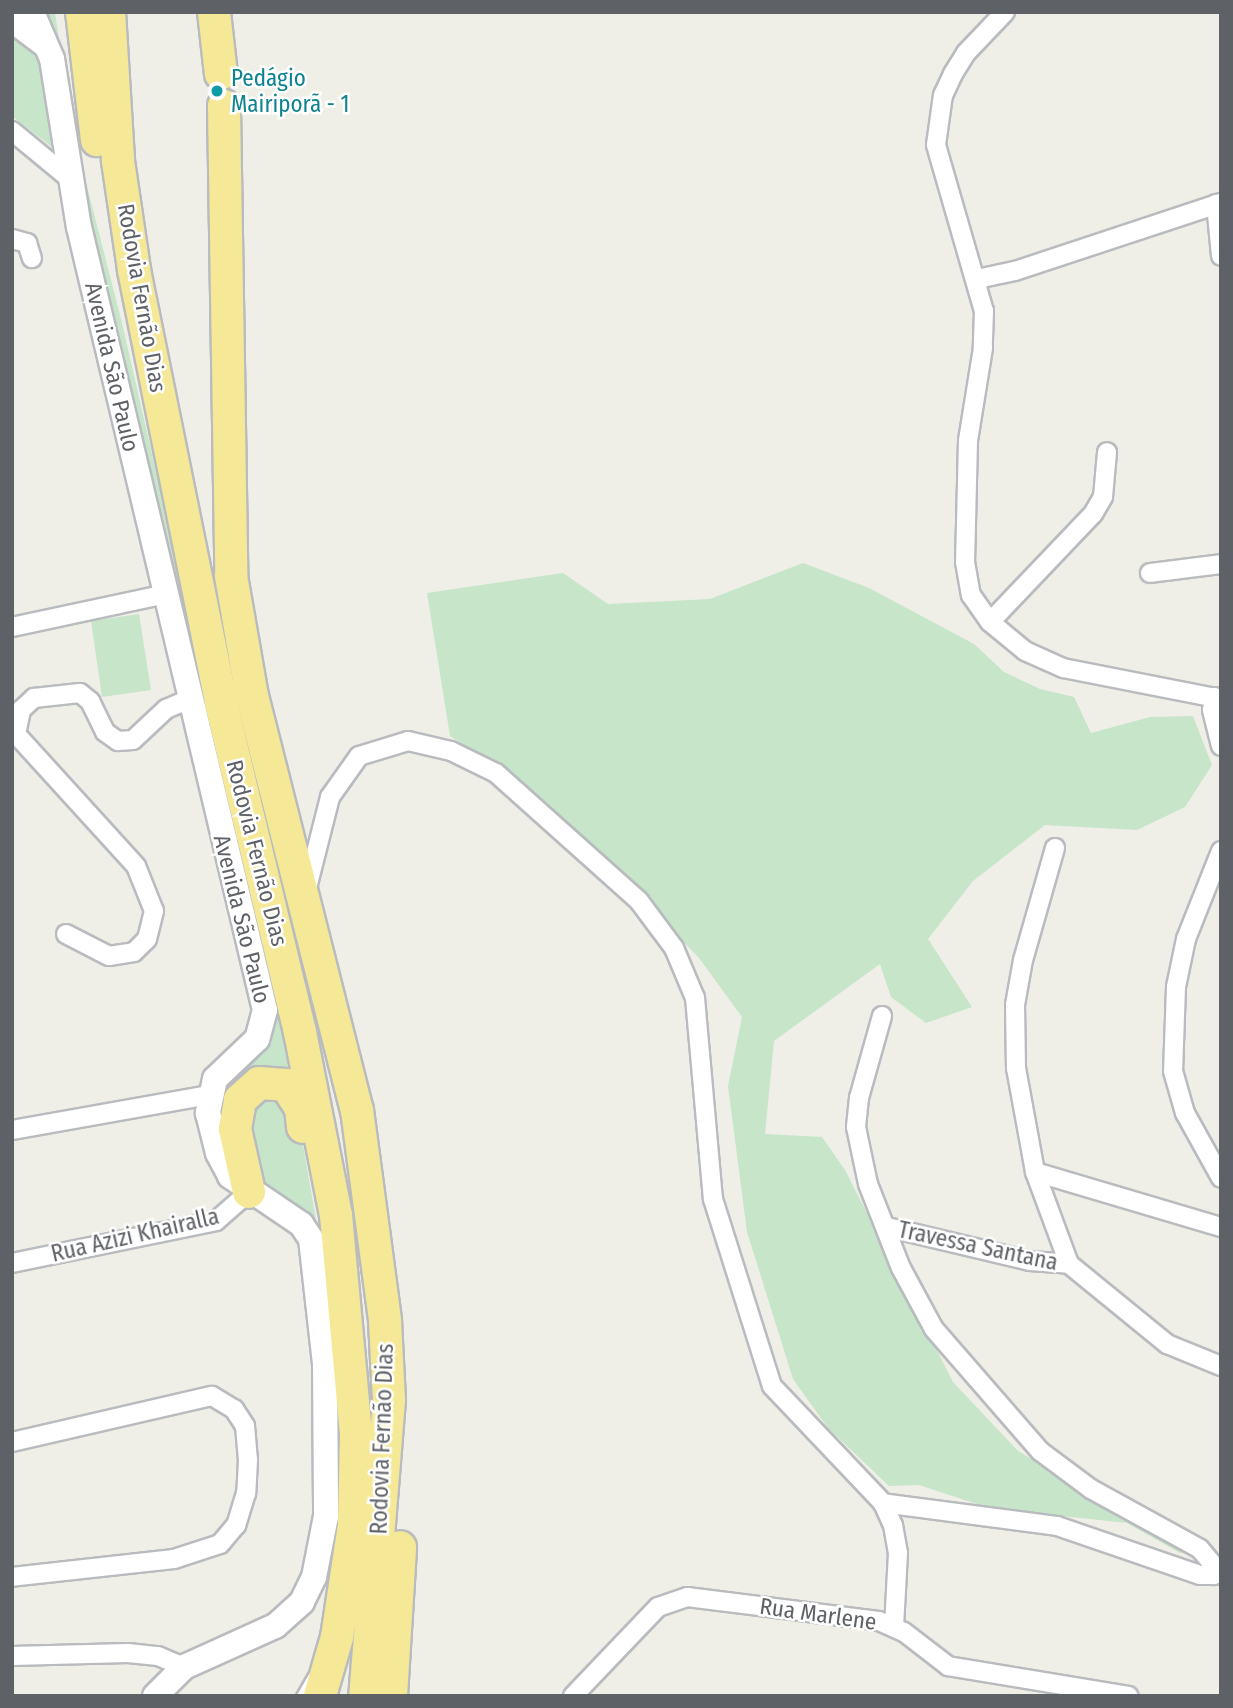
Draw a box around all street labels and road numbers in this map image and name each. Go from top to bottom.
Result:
street label: Rodovia Fernão Dias [112,202,172,394]
street label: Avenida São Paulo [79,280,145,454]
street label: Rodovia Fernão Dias [221,757,293,949]
street label: Avenida São Paulo [208,832,276,1006]
street label: Rua Azizi Khairalla [48,1202,222,1268]
street label: Travessa Santana [896,1216,1060,1276]
street label: Rodovia Fernão Dias [365,1343,399,1535]
street label: Rua Marlene [758,1592,878,1636]

